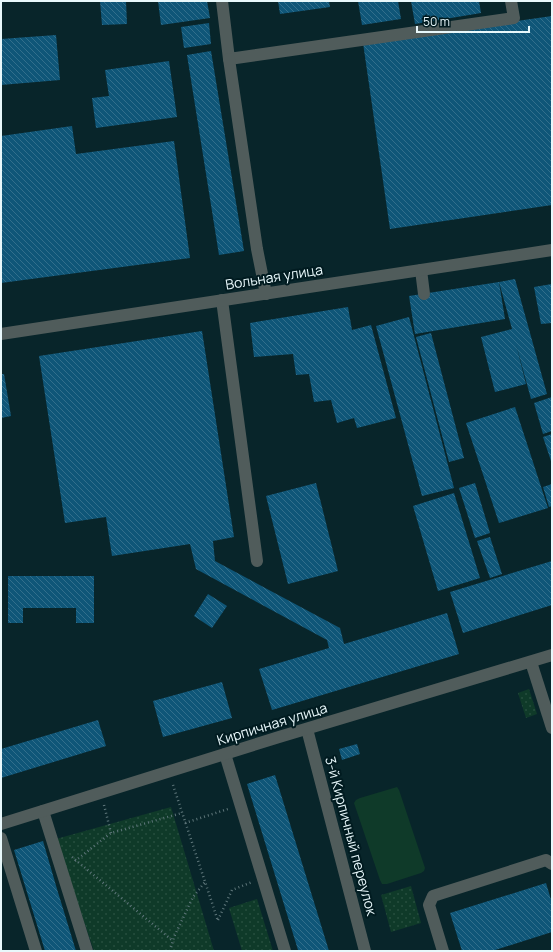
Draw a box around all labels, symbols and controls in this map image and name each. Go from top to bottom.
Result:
scale bar [417,8,529,34]
text: 50 m [423,13,450,30]
street label: Вольная улица [224,259,324,294]
street label: Кирпичная улица [214,698,329,749]
street label: 3-й Кирпичный переулок [321,754,382,918]

